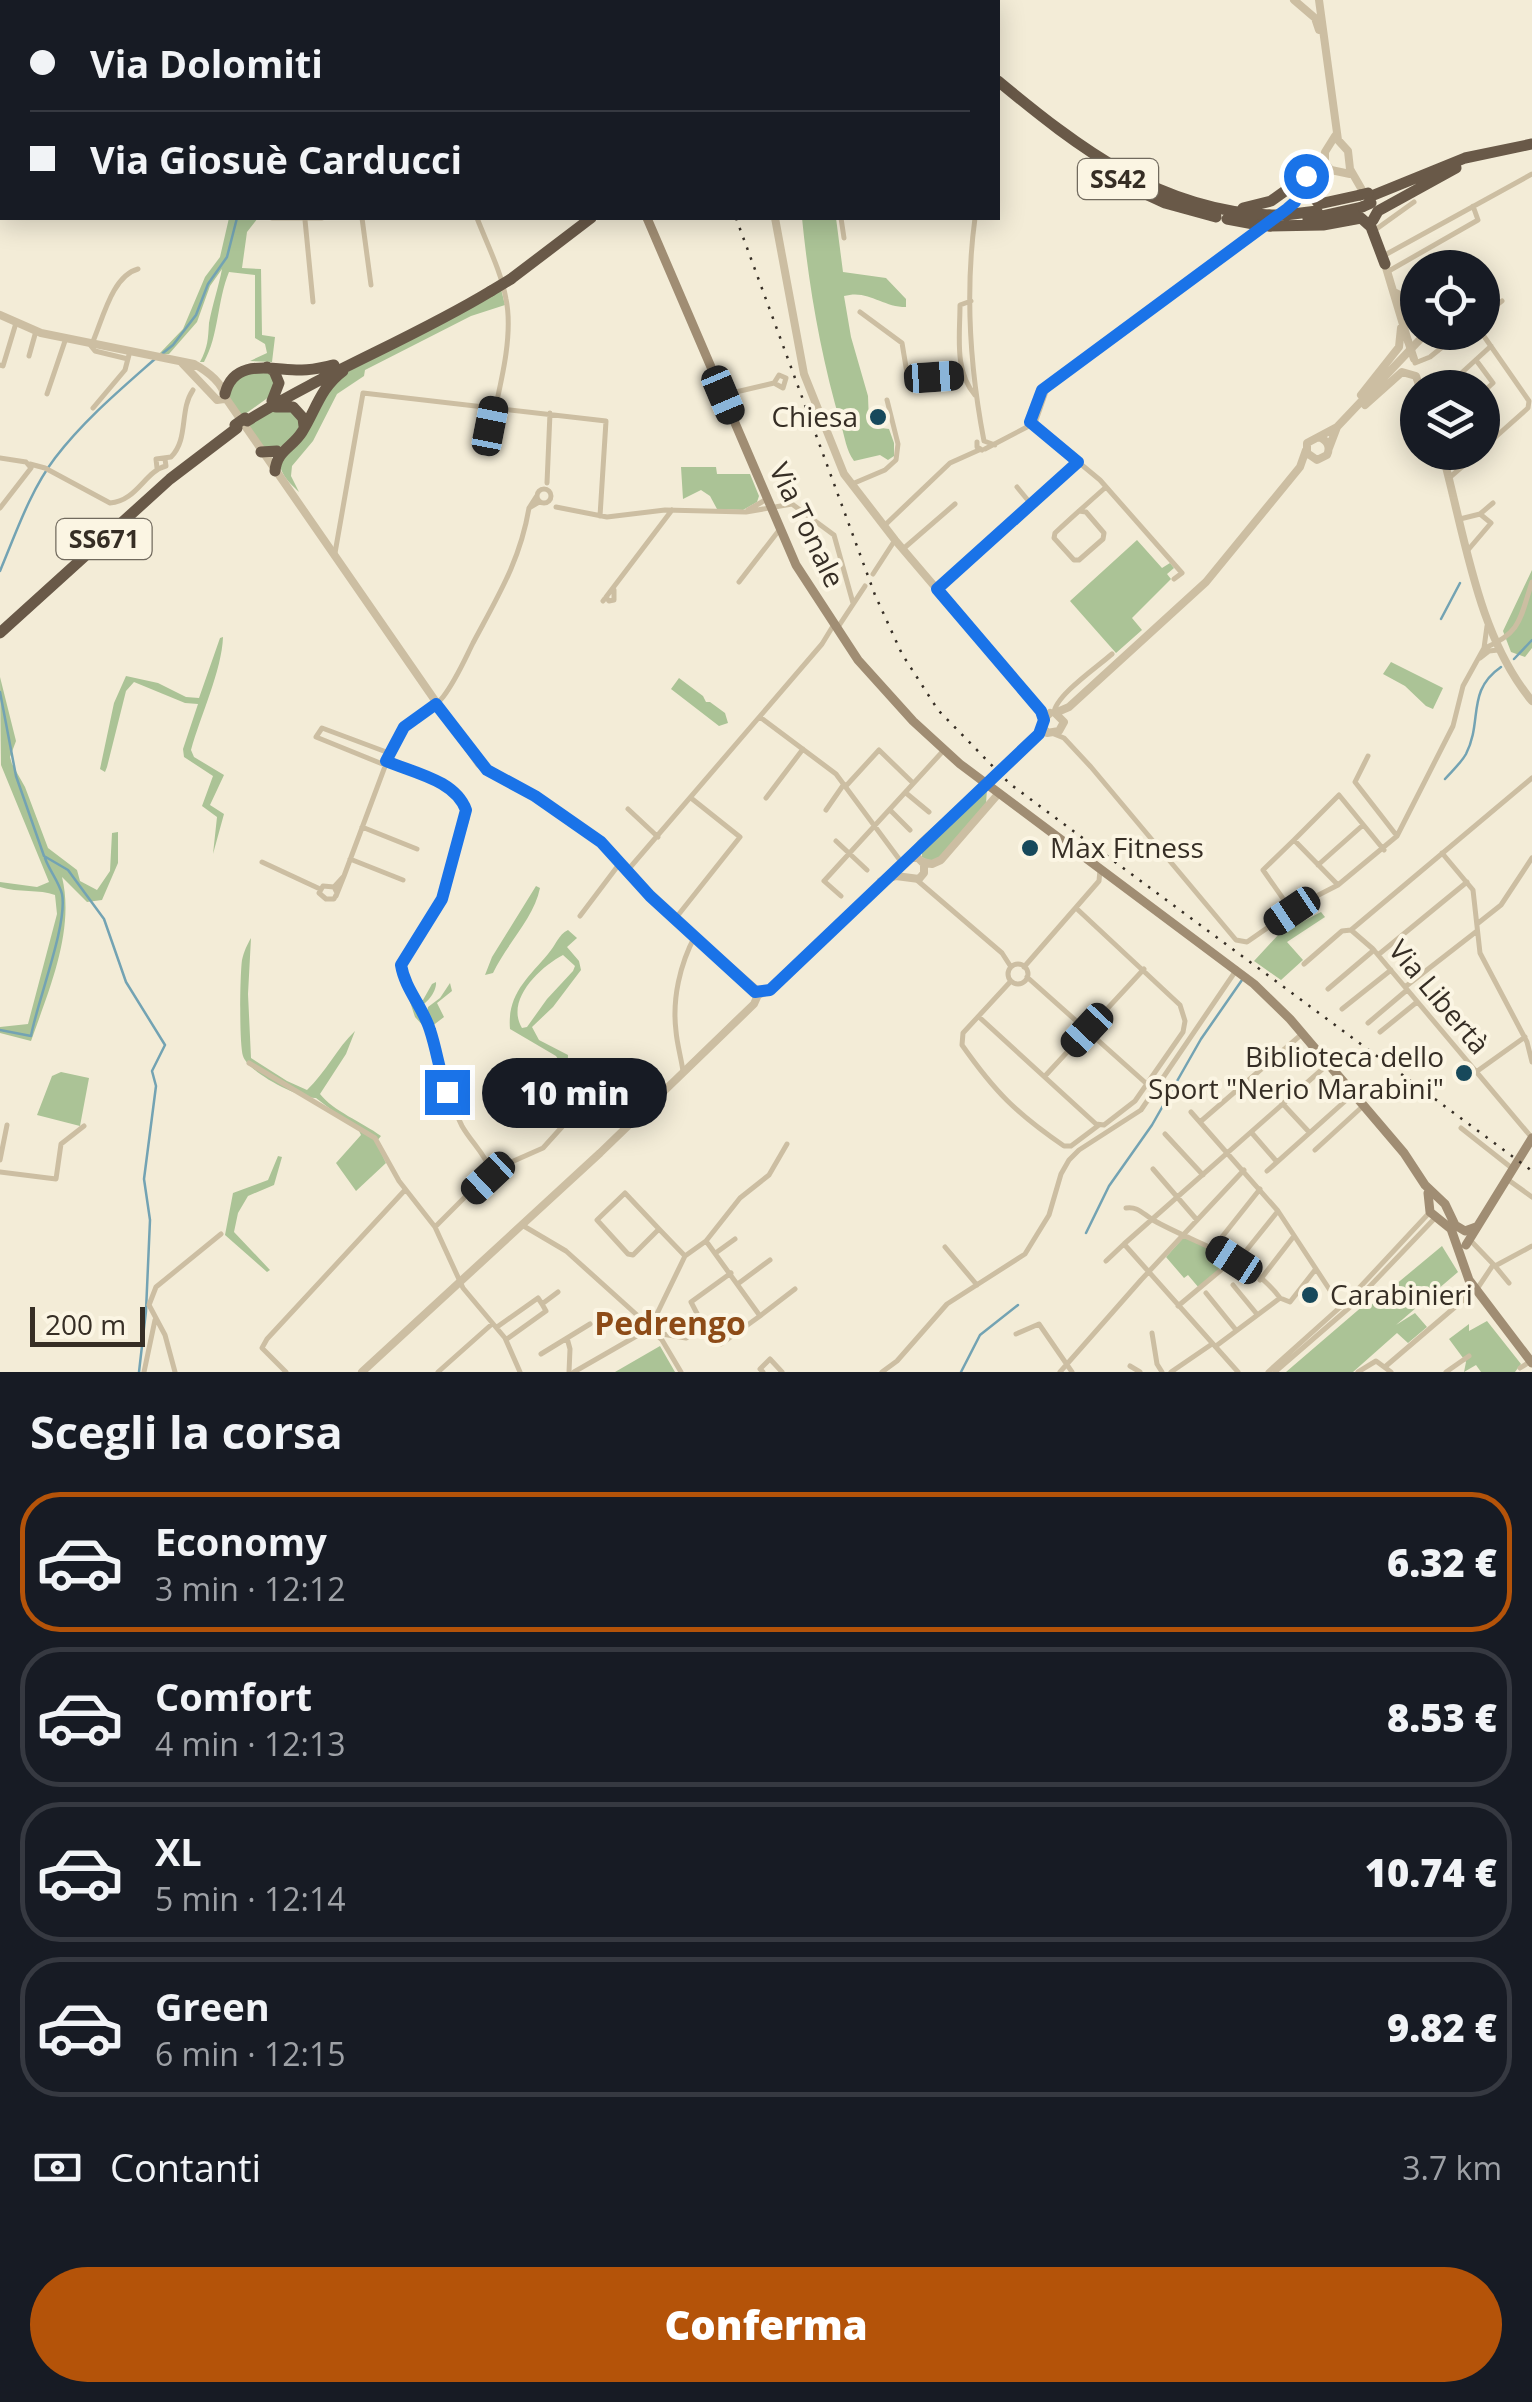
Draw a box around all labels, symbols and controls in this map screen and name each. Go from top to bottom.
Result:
text: Via Dolomiti [90,37,323,89]
text: Via Giosuè Carducci [90,133,462,185]
route start [1284,154,1329,199]
road number: SS42 [1078,159,1158,199]
map controls [1400,250,1500,470]
button: locate [1400,250,1500,350]
car [903,360,965,394]
car [697,362,749,428]
button: layers [1400,370,1500,470]
car [470,394,510,458]
place label: Chiesa [771,397,858,435]
marker: Chiesa [867,406,889,428]
street label: Via Tonale [761,456,854,593]
road number: SS671 [56,519,152,559]
place label: Max Fitness [1050,828,1204,866]
marker: Max Fitness [1019,837,1041,859]
car [1259,882,1325,940]
street label: Via Libertà [1381,931,1499,1061]
car [1056,998,1118,1062]
place label: Biblioteca dello Sport "Nerio Marabini" [1148,1037,1444,1107]
callout: 10 min [482,1057,667,1127]
marker: Biblioteca dello Sport "Nerio Marabini" [1453,1062,1475,1084]
route end [425,1070,470,1115]
text: 10 min [520,1071,629,1114]
car [456,1147,520,1209]
car [1201,1231,1267,1289]
place label: Carabinieri [1330,1275,1473,1313]
marker: Carabinieri [1299,1284,1321,1306]
district label: Pedrengo [594,1301,746,1344]
scale bar [30,1302,145,1346]
text: 200 m [45,1305,126,1343]
text: Scegli la corsa [30,1401,343,1462]
text: Economy [155,1515,327,1567]
icon: car [35,1517,125,1607]
text: 6.32 € [1387,1536,1497,1588]
text: 3 min · 12:12 [155,1567,346,1610]
text: Comfort [155,1670,312,1722]
icon: car [35,1672,125,1762]
text: 8.53 € [1387,1691,1497,1743]
text: 4 min · 12:13 [155,1722,346,1765]
text: XL [155,1825,202,1877]
icon: car [35,1827,125,1917]
text: 10.74 € [1365,1846,1497,1898]
text: 5 min · 12:14 [155,1877,346,1920]
text: Green [155,1980,270,2032]
icon: car [35,1982,125,2072]
text: 9.82 € [1387,2001,1497,2053]
text: 6 min · 12:15 [155,2032,346,2075]
icon: cash [30,2140,85,2195]
text: Contanti [110,2141,261,2193]
text: 3.7 km [1402,2146,1502,2189]
button: Conferma [30,2267,1502,2382]

